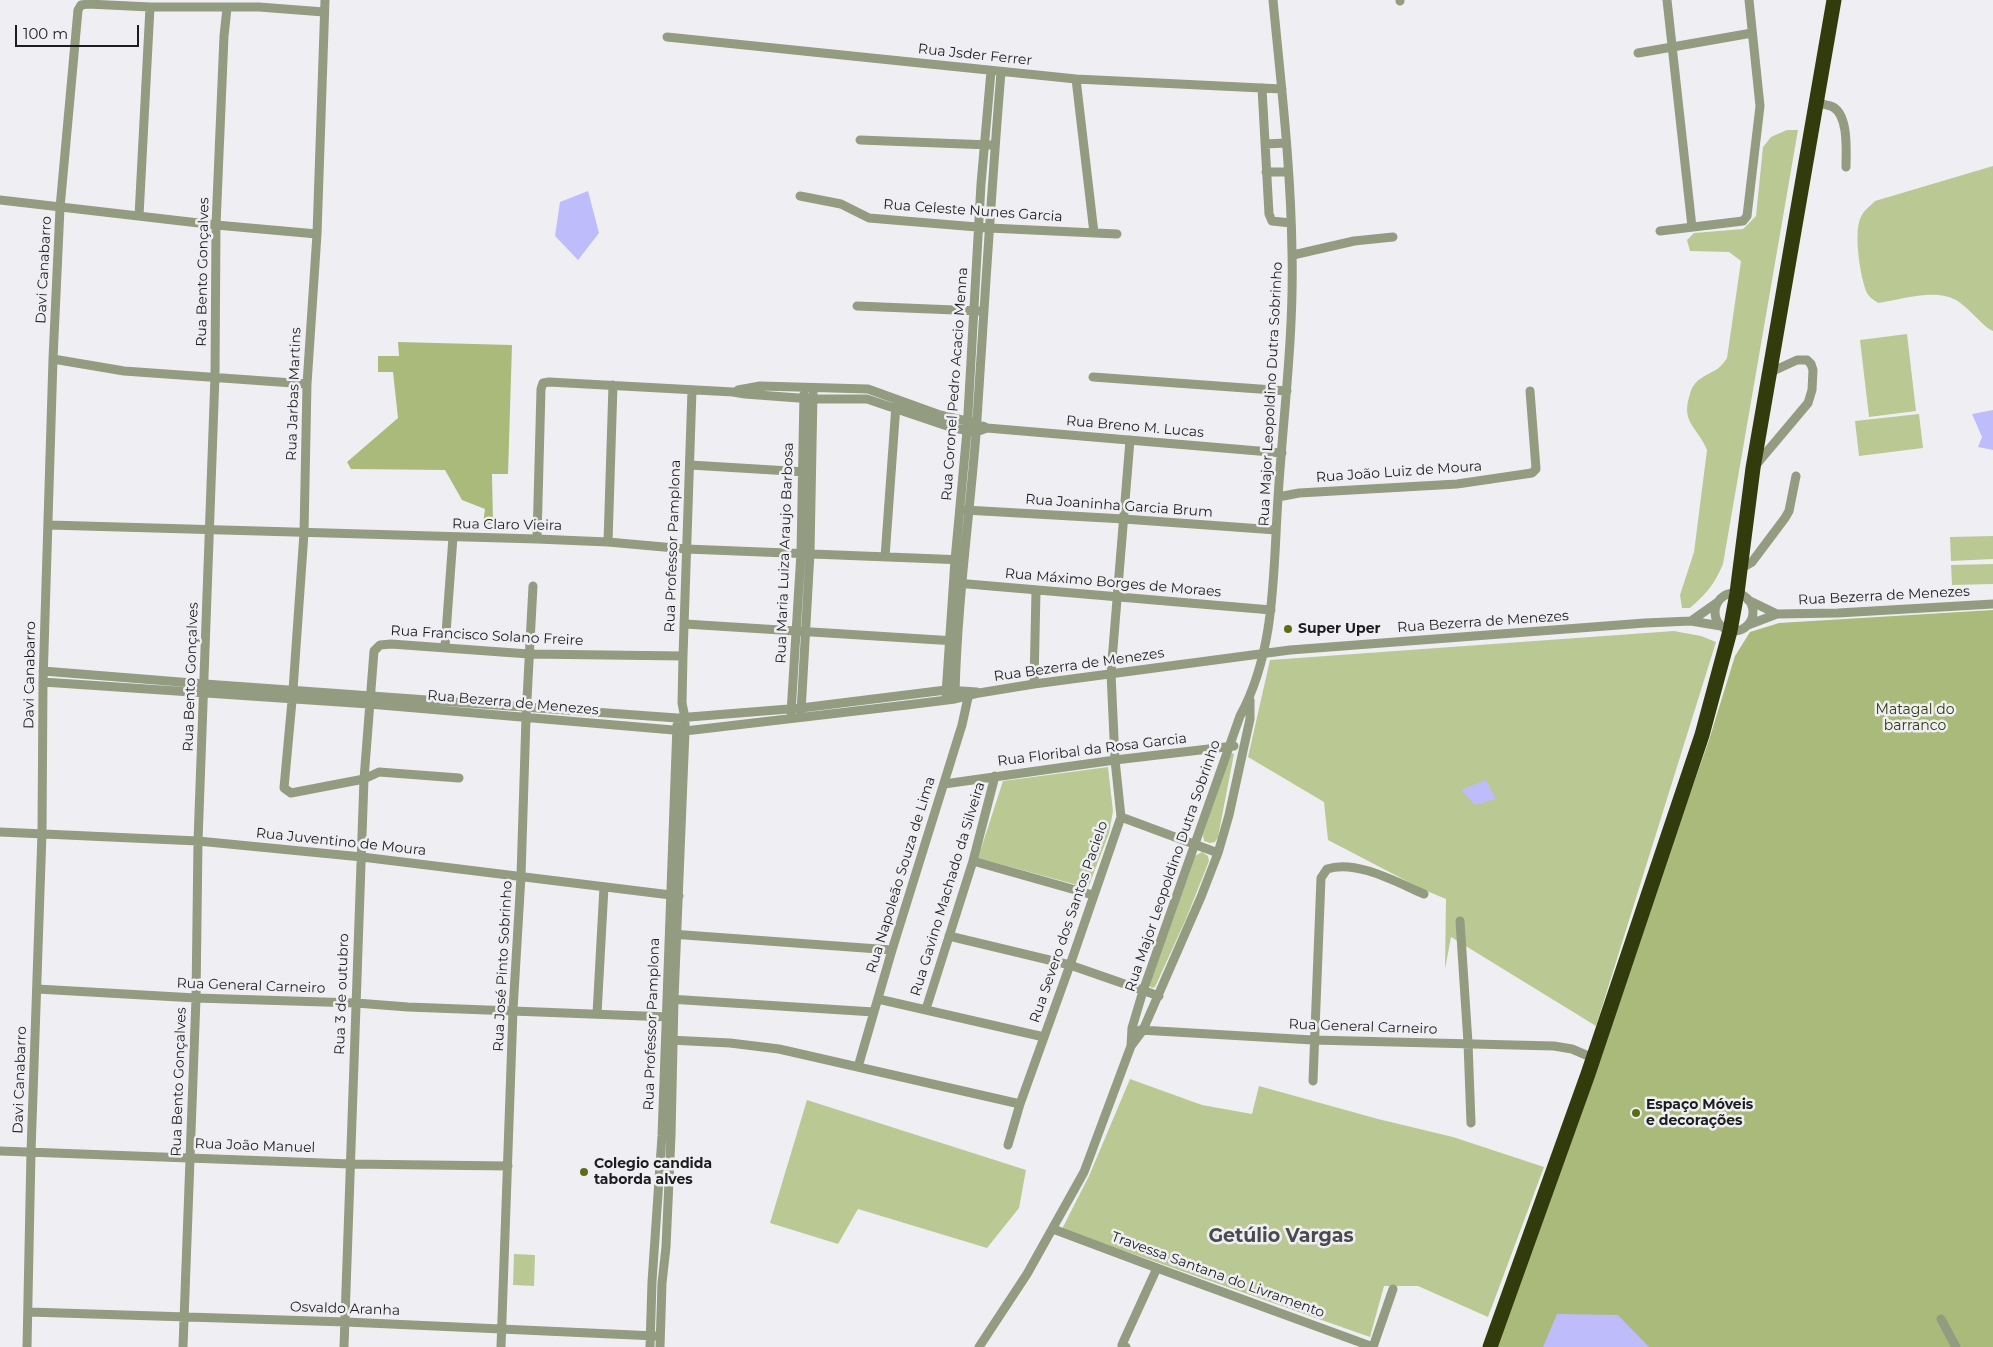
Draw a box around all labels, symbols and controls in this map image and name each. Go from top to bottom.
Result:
scale bar [18,15,141,47]
text: 100 m [23,24,68,43]
street label: Rua Jsder Ferrer [917,41,1033,69]
street label: Rua Celeste Nunes Garcia [883,196,1063,226]
street label: Rua Bento Gonçalves [193,197,213,347]
street label: Davi Canabarro [33,216,55,324]
street label: Rua Major Leopoldino Dutra Sobrinho [1256,261,1286,527]
street label: Rua Coronel Pedro Acacio Menna [938,267,972,501]
street label: Rua Jarbas Martins [283,327,305,461]
street label: Rua Breno M. Lucas [1065,413,1205,441]
street label: Rua Maria Luiza Araujo Barbosa [773,442,797,664]
street label: Rua João Luiz de Moura [1315,458,1483,486]
street label: Rua Professor Pamplona [662,459,684,633]
street label: Rua Joaninha Garcia Brum [1025,491,1213,521]
street label: Rua Claro Vieira [452,516,562,534]
street label: Rua Máximo Borges de Moraes [1004,565,1222,601]
street label: Rua Bezerra de Menezes [1798,583,1970,609]
street label: Rua Bento Gonçalves [180,602,202,752]
street label: Rua Bezerra de Menezes [1397,608,1569,636]
street label: Davi Canabarro [21,621,39,729]
place label: Super Uper [1298,621,1381,637]
street label: Rua Francisco Solano Freire [390,623,584,649]
marker: Super Uper [1282,623,1294,635]
street label: Rua Bezerra de Menezes [993,645,1165,685]
street label: Rua Bezerra de Menezes [427,687,599,719]
park label: Matagal do barranco [1876,702,1954,734]
street label: Rua Floribal da Rosa Garcia [996,730,1188,770]
street label: Rua Major Leopoldino Dutra Sobrinho [1122,738,1224,994]
street label: Rua Napoleão Souza de Lima [863,775,939,975]
street label: Rua Gavino Machado da Silveira [907,780,989,998]
street label: Rua Severo dos Santos Pacielo [1026,819,1112,1025]
street label: Rua Juventino de Moura [255,825,427,859]
street label: Rua José Pinto Sobrinho [490,880,516,1052]
street label: Rua 3 de outubro [331,933,353,1055]
street label: Rua Professor Pamplona [641,937,663,1111]
street label: Rua General Carneiro [176,975,326,997]
street label: Rua Bento Gonçalves [168,1007,190,1157]
street label: Rua General Carneiro [1288,1016,1438,1038]
street label: Davi Canabarro [10,1026,30,1134]
place label: Espaço Móveis e decorações [1646,1097,1753,1130]
marker: Espaço Móveis e decorações [1630,1107,1642,1119]
street label: Rua João Manuel [194,1136,316,1156]
place label: Colegio candida taborda alves [594,1156,712,1188]
marker: Colegio candida taborda alves [578,1166,590,1178]
district label: Getúlio Vargas [1208,1225,1354,1247]
street label: Travessa Santana do Livramento [1109,1229,1327,1321]
street label: Osvaldo Aranha [290,1299,400,1319]

